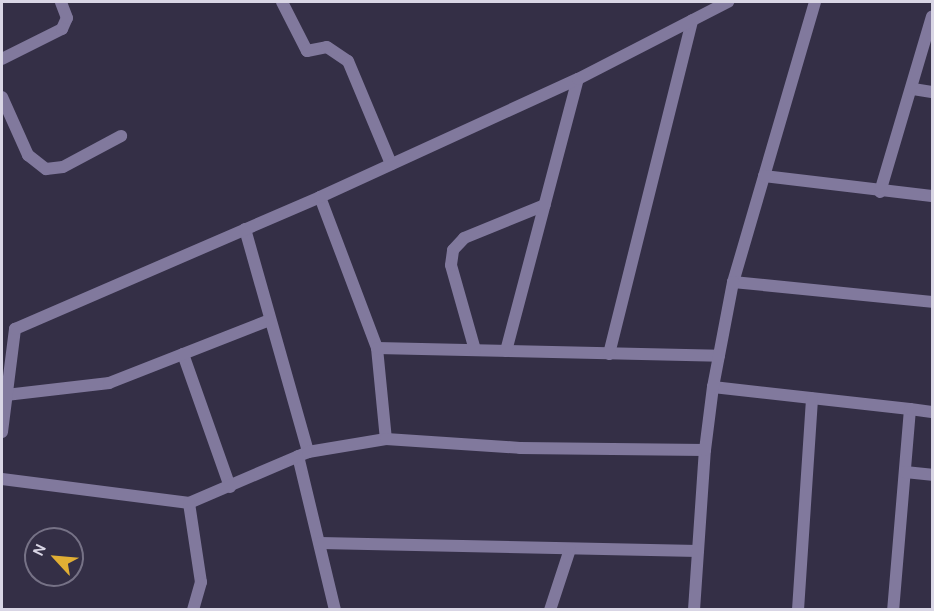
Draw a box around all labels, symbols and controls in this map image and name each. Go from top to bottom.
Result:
north arrow [24,527,84,587]
text: N [28,540,50,559]

